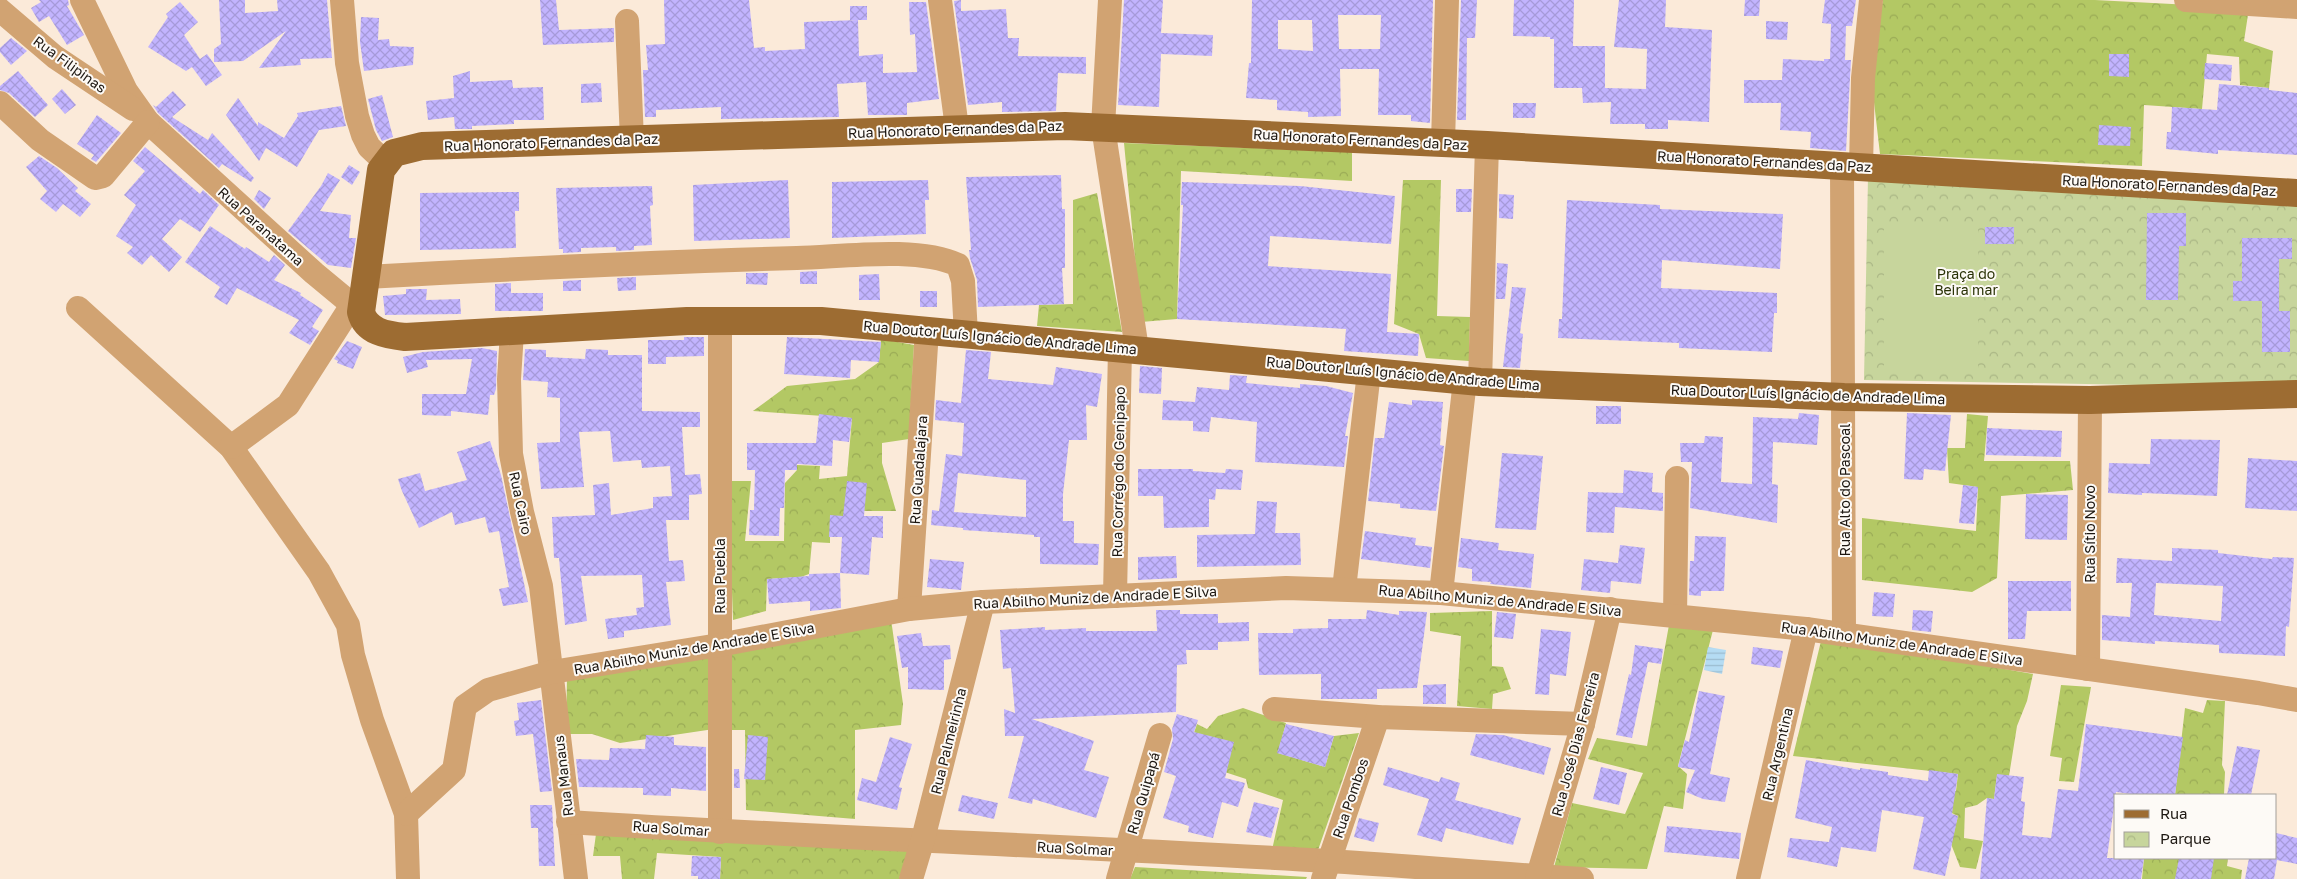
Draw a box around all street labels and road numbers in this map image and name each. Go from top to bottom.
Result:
street label: Rua Filipinas [30,32,110,96]
street label: Rua Honorato Fernandes da Paz [848,117,1062,141]
street label: Rua Honorato Fernandes da Paz [1252,125,1468,153]
street label: Rua Honorato Fernandes da Paz [444,130,658,154]
street label: Rua Honorato Fernandes da Paz [1656,147,1872,175]
street label: Rua Honorato Fernandes da Paz [2061,171,2277,199]
street label: Rua Paranatama [215,183,307,269]
street label: Rua Doutor Luís Ignácio de Andrade Lima [862,317,1138,357]
street label: Rua Doutor Luís Ignácio de Andrade Lima [1265,353,1541,393]
street label: Rua Doutor Luís Ignácio de Andrade Lima [1670,381,1946,407]
street label: Rua Corrégo do Genipapo [1108,386,1128,558]
street label: Rua Guadalajara [906,415,930,525]
street label: Rua Alto do Pascoal [1836,423,1853,557]
street label: Rua Cairo [506,470,536,536]
street label: Rua Sítio Novo [2081,485,2098,583]
street label: Rua Puebla [711,538,728,614]
street label: Rua Abilho Muniz de Andrade E Silva [1378,581,1622,619]
street label: Rua Abilho Muniz de Andrade E Silva [973,582,1217,612]
street label: Rua Abilho Muniz de Andrade E Silva [572,618,816,678]
street label: Rua Abilho Muniz de Andrade E Silva [1780,618,2024,668]
street label: Rua José Dias Ferreira [1548,670,1602,818]
street label: Rua Palmeirinha [927,686,969,796]
street label: Rua Argentina [1758,706,1796,802]
street label: Rua Manaus [550,735,576,817]
street label: Rua Quipapá [1123,750,1163,836]
street label: Rua Pombos [1328,756,1372,840]
street label: Rua Solmar [632,817,710,839]
street label: Rua Solmar [1036,838,1114,859]

